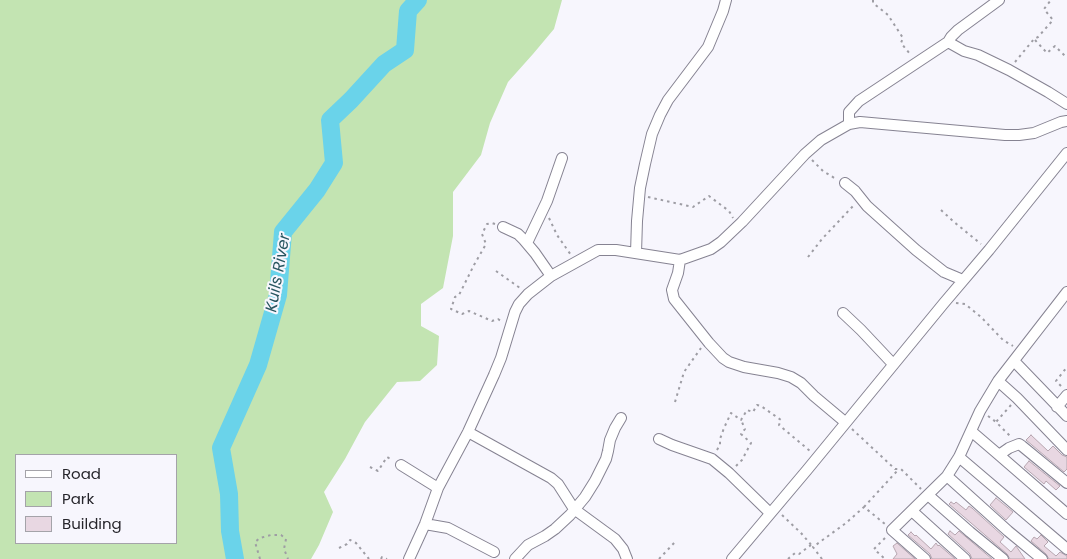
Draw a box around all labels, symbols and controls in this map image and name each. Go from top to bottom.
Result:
water label: Kuils River [263,232,295,314]
legend [15,454,178,544]
text: Road [62,463,101,484]
text: Park [62,488,94,509]
text: Building [62,513,122,534]

